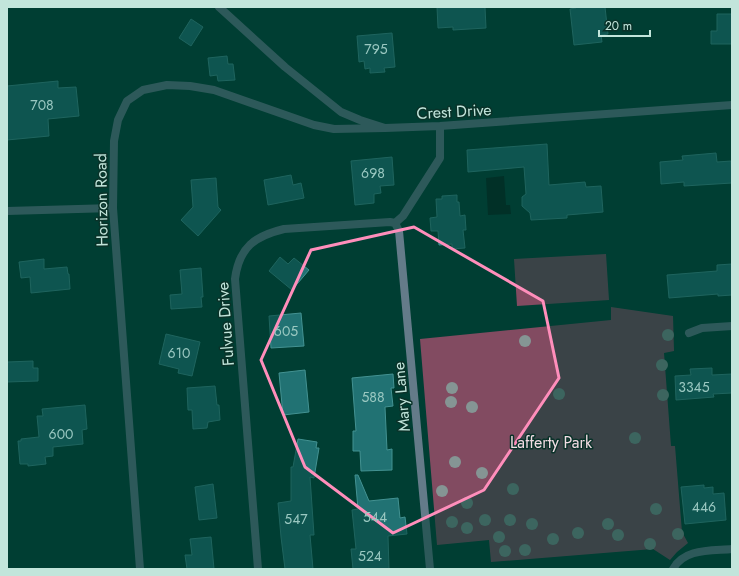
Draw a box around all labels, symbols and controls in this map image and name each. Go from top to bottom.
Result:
scale bar [599,12,650,38]
text: 20 m [605,17,632,35]
house number: 795 [364,39,388,59]
house number: 708 [30,95,54,115]
street label: Crest Drive [416,98,492,125]
street label: Horizon Road [89,153,114,247]
house number: 698 [361,163,385,183]
street label: Fulvue Drive [211,281,240,367]
house number: 605 [274,321,298,341]
house number: 610 [168,343,190,363]
street label: Mary Lane [387,361,416,433]
house number: 3345 [678,377,710,397]
house number: 588 [361,387,385,407]
house number: 600 [49,424,73,444]
park label: Lafferty Park [510,431,593,454]
house number: 446 [692,497,716,517]
house number: 544 [363,507,387,527]
house number: 547 [284,509,308,529]
house number: 524 [358,546,382,566]

